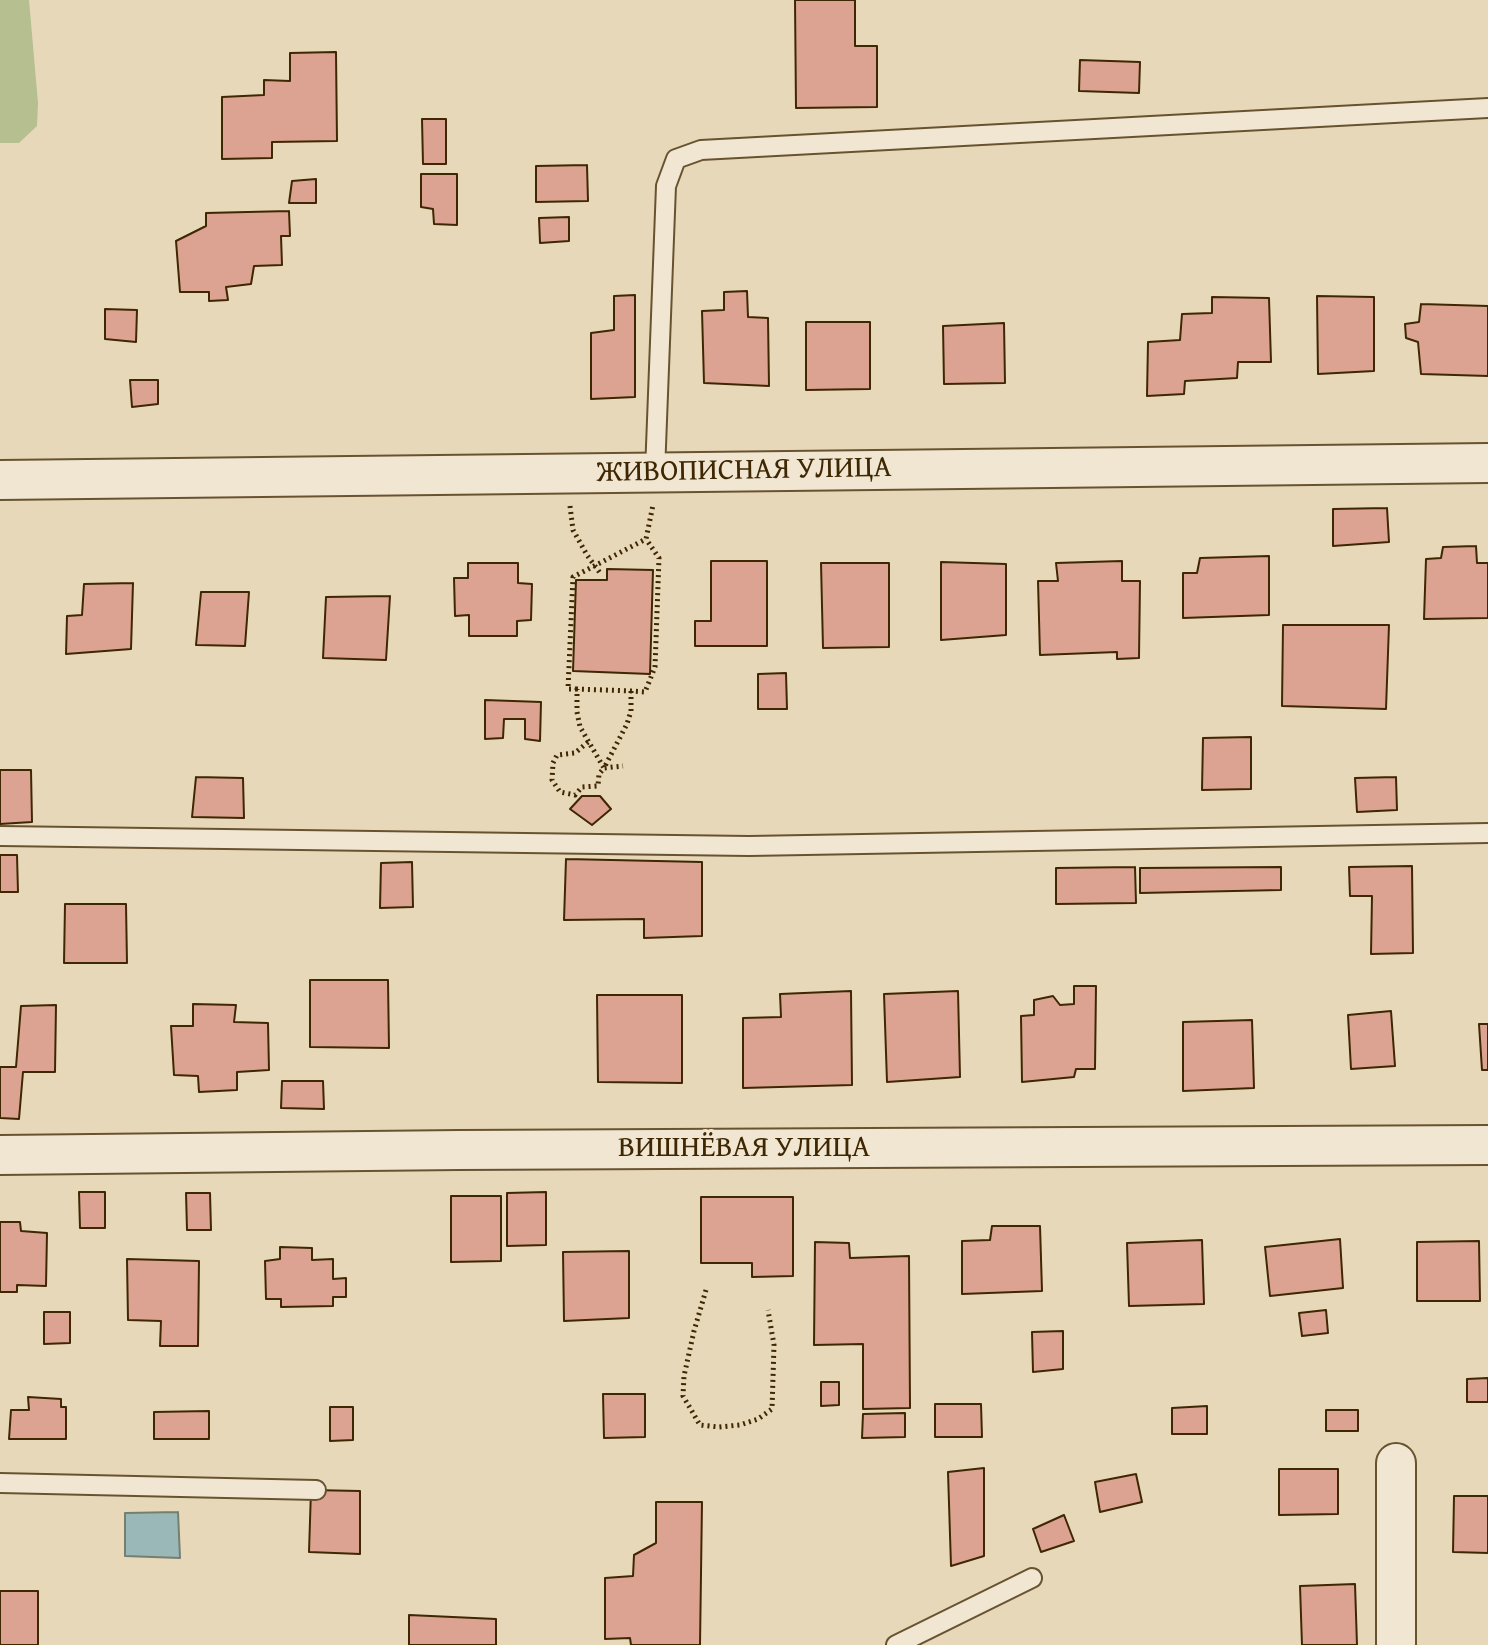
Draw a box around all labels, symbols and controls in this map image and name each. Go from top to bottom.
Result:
street label: ЖИВОПИСНАЯ УЛИЦА [596,450,892,492]
street label: ВИШНЁВАЯ УЛИЦА [618,1130,870,1166]

